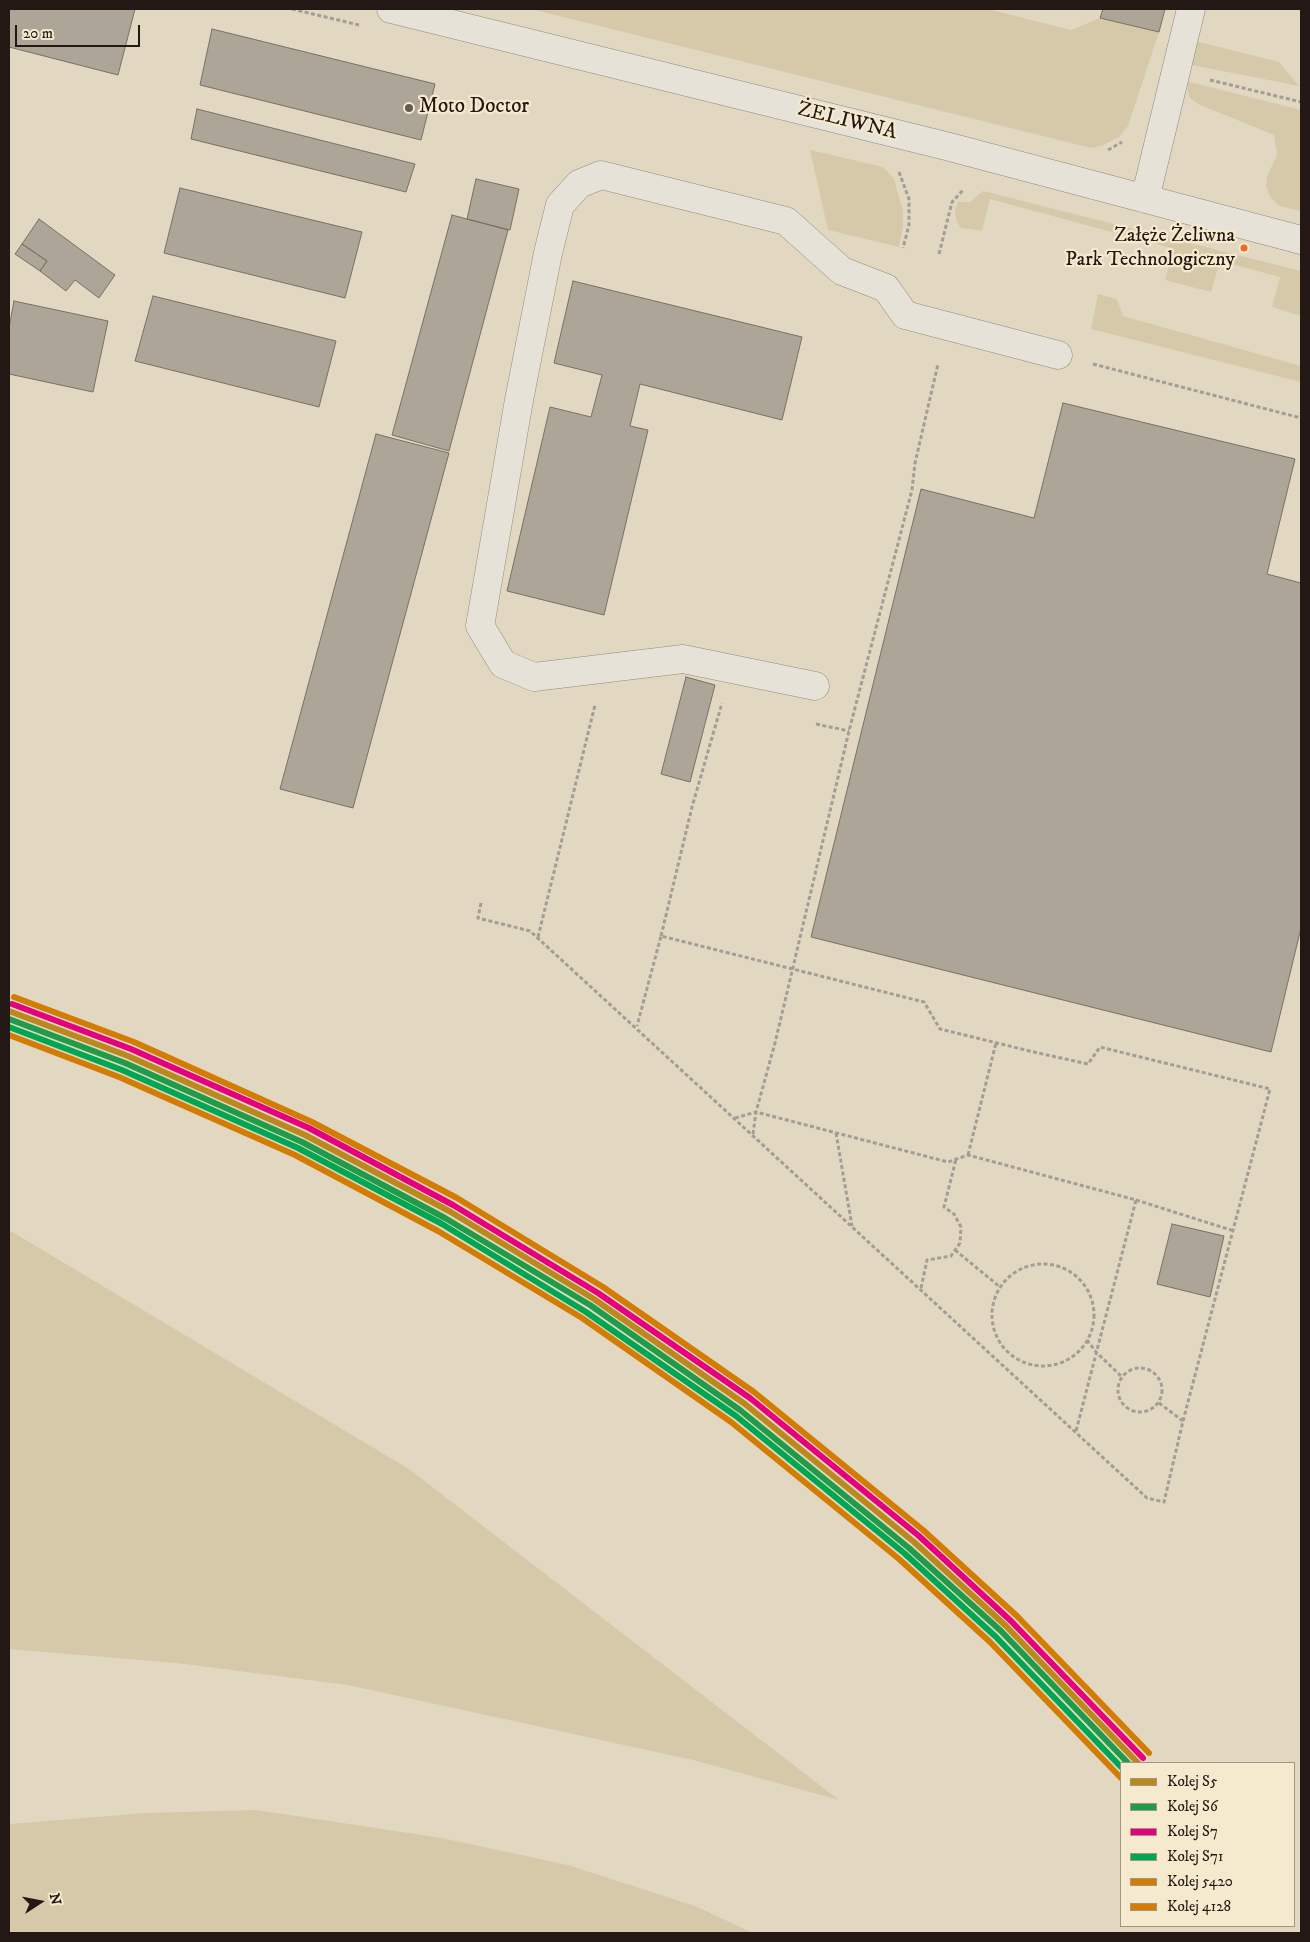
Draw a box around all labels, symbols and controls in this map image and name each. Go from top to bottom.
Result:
scale bar [18,15,142,47]
text: 20 m [23,24,53,43]
place label: Moto Doctor [419,95,529,121]
street label: ŻELIWNA [795,97,899,147]
marker: Moto Doctor [403,102,415,114]
place label: Załęże Żeliwna Park Technologiczny [1065,225,1235,272]
marker: Załęże Żeliwna Park Technologiczny [1239,243,1249,253]
legend [1120,1762,1295,1927]
text: Kolej S5 [1167,1772,1217,1791]
text: Kolej S6 [1167,1797,1218,1816]
text: Kolej S7 [1167,1822,1218,1841]
text: Kolej S71 [1167,1847,1223,1866]
text: Kolej 5420 [1167,1872,1233,1891]
north arrow [15,1877,65,1927]
text: N [45,1892,65,1906]
text: Kolej 4128 [1167,1897,1231,1916]

